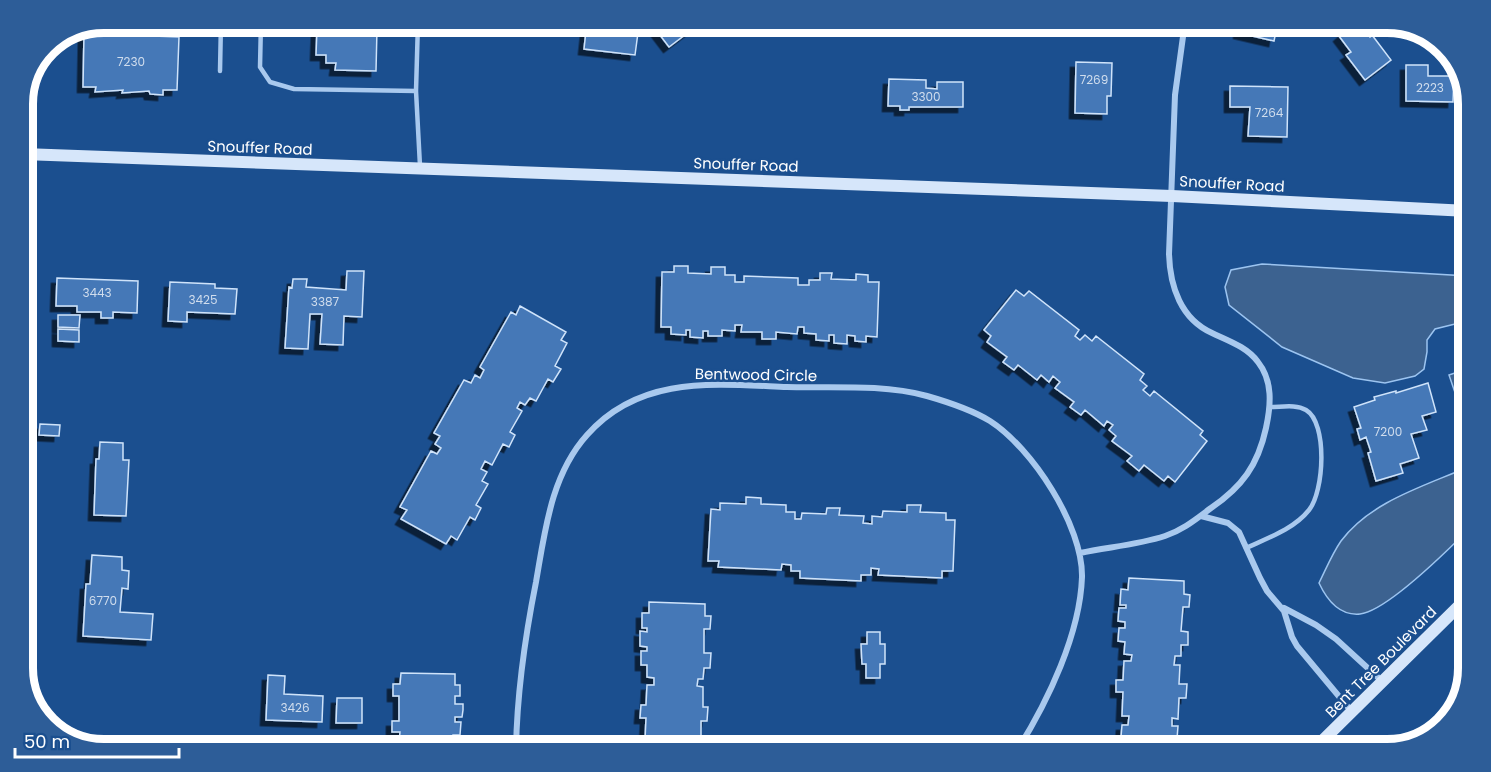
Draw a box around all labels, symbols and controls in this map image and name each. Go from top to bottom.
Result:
house number: 7230 [117,53,145,70]
house number: 7269 [1080,71,1108,88]
house number: 2223 [1416,79,1444,96]
house number: 3300 [911,88,941,105]
house number: 7264 [1255,104,1284,121]
street label: Snouffer Road [207,135,313,160]
street label: Snouffer Road [693,152,799,177]
street label: Snouffer Road [1179,170,1285,197]
house number: 3443 [82,284,112,301]
house number: 3425 [188,291,218,308]
house number: 3387 [311,293,340,310]
street label: Bentwood Circle [695,363,817,386]
house number: 7200 [1374,423,1402,440]
house number: 6770 [89,592,117,609]
street label: Bent Tree Boulevard [1320,601,1441,722]
house number: 3426 [280,699,310,716]
scale bar [15,721,178,759]
text: 50 m [24,729,70,754]

